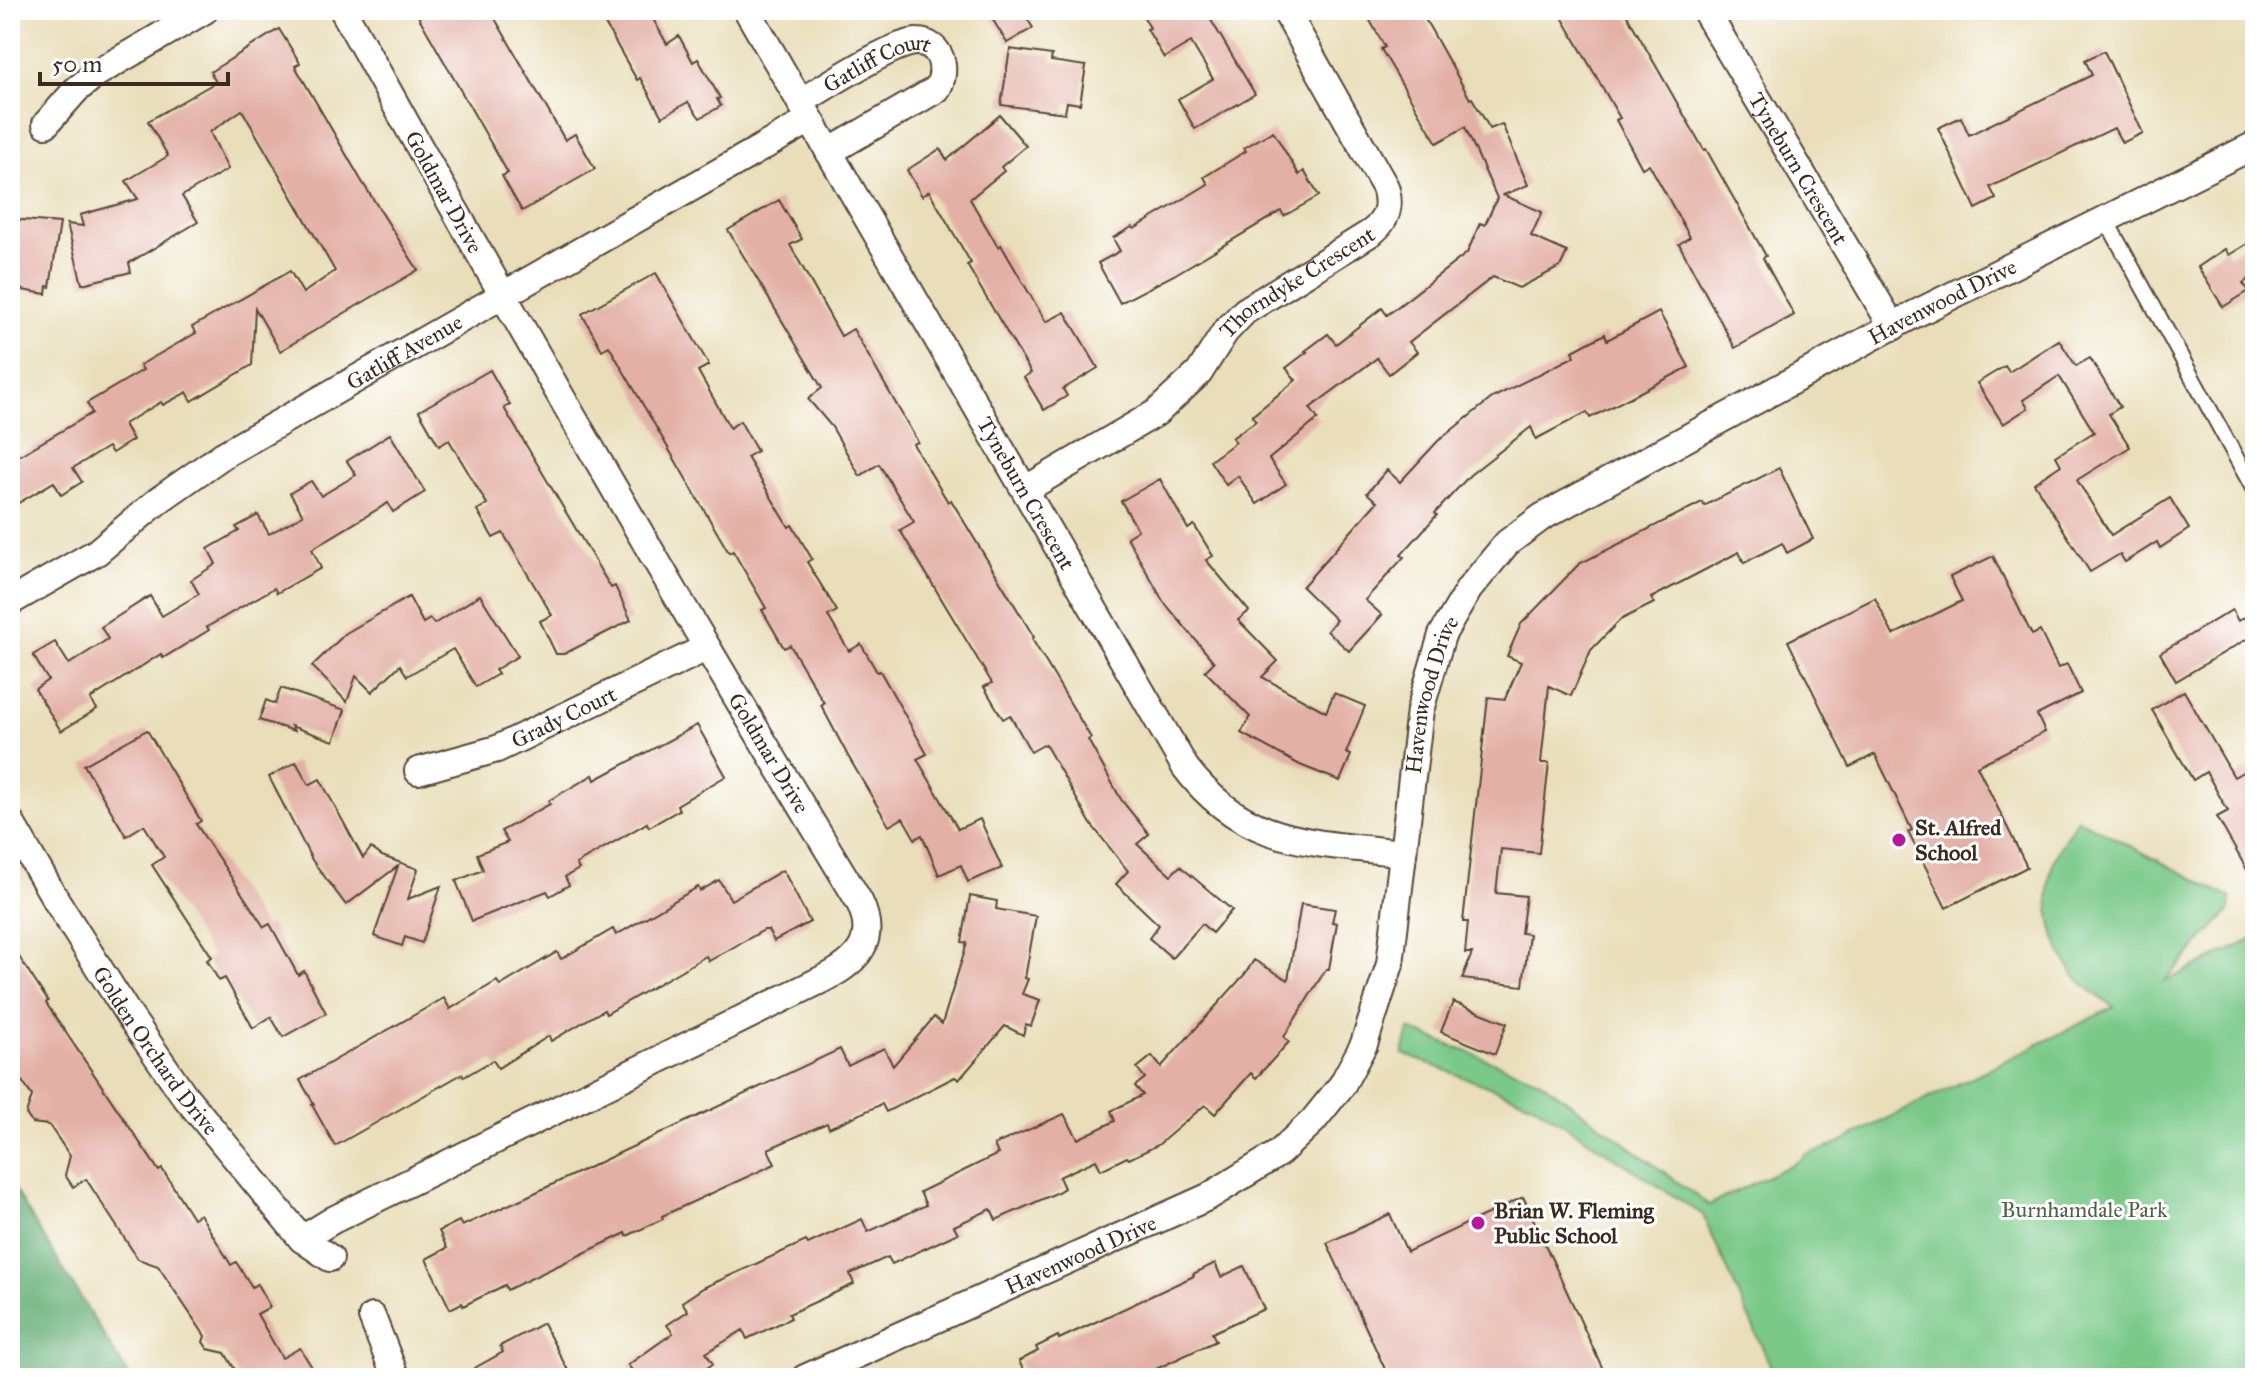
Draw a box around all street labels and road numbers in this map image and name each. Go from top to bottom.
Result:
street label: Gatliff Court [818,28,936,98]
street label: Tyneburn Crescent [1743,87,1854,249]
street label: Goldmar Drive [399,126,489,258]
street label: Thorndyke Crescent [1213,220,1380,343]
street label: Havenwood Drive [1863,252,2021,350]
street label: Gatliff Avenue [341,308,467,395]
street label: Tyneburn Crescent [972,412,1081,574]
street label: Havenwood Drive [1399,610,1464,775]
street label: Grady Court [507,680,621,754]
street label: Goldmar Drive [722,688,816,818]
street label: Golden Orchard Drive [87,961,225,1140]
street label: Havenwood Drive [1001,1209,1160,1300]

